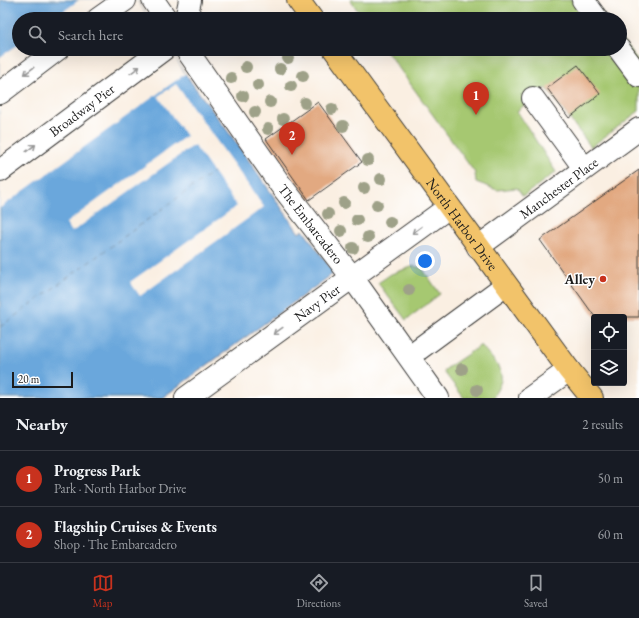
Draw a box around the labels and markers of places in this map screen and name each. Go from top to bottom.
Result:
pin: 1 [463,82,489,115]
pin: 2 [279,122,305,155]
place label: Alley [564,270,595,288]
marker: Alley [598,274,608,284]

